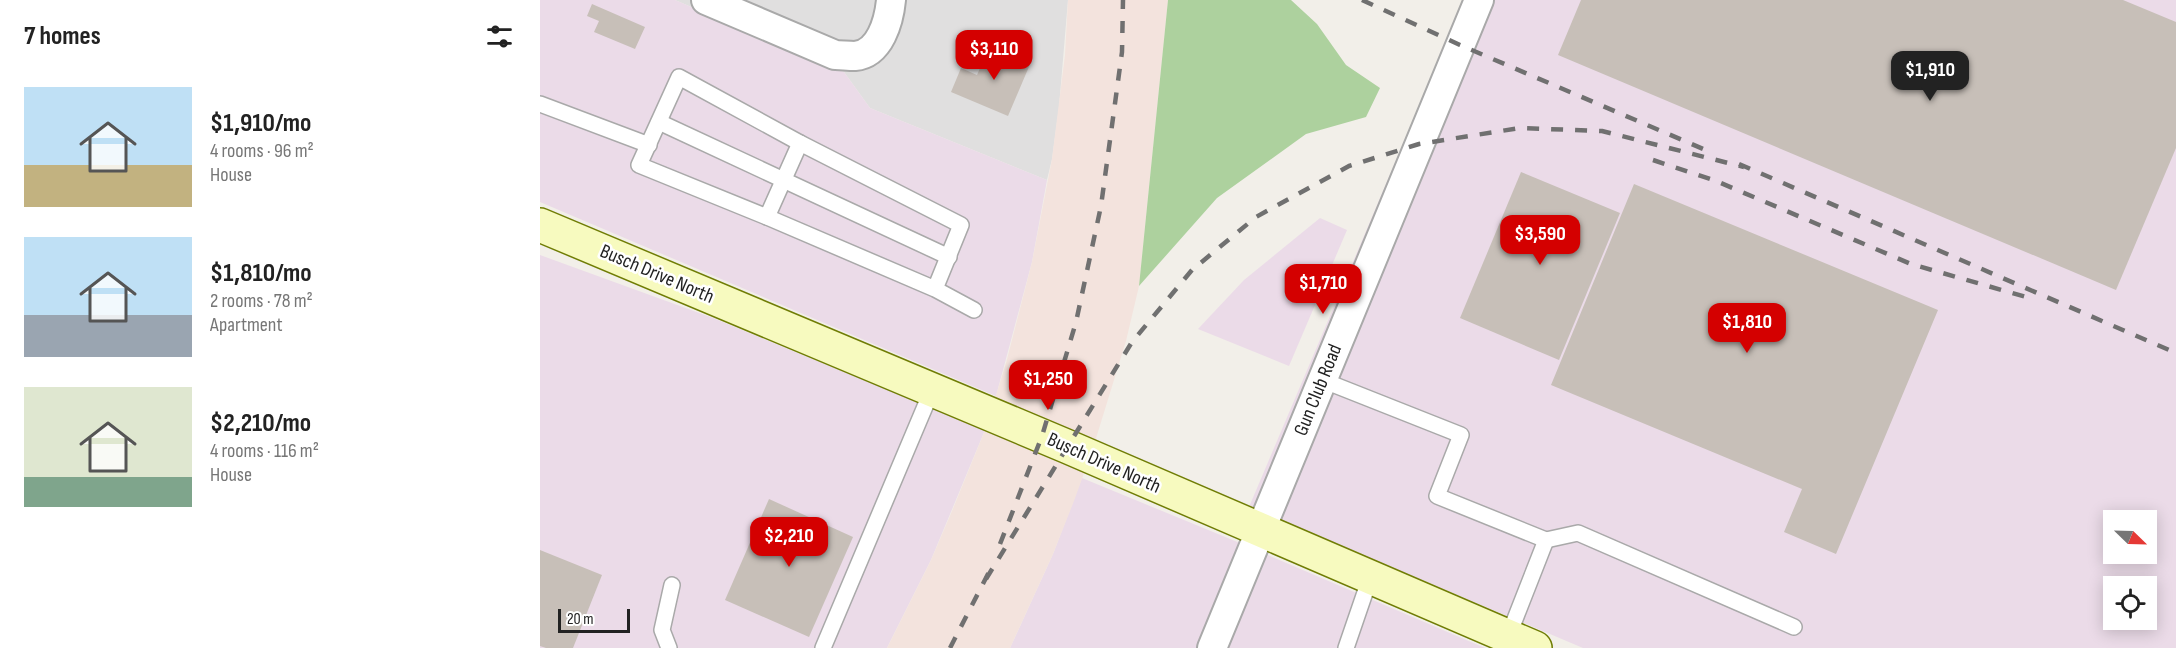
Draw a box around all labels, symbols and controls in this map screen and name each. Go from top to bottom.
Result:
icon: filters [483,20,516,53]
text: 7 homes [24,21,101,52]
pin: $3,110 [945,30,1043,81]
text: $3,110 [970,37,1018,61]
pin: $1,910 [1881,51,1979,102]
text: $1,910 [1905,58,1955,82]
text: $1,910/mo [210,108,311,139]
icon: home [72,111,144,183]
text: 4 rooms · 96 m² [210,139,314,163]
text: House [210,163,252,187]
pin: $3,590 [1491,215,1589,266]
text: $3,590 [1514,222,1566,246]
street label: Busch Drive North [596,239,718,309]
text: $1,810/mo [210,258,312,289]
icon: home [72,261,144,333]
pin: $1,710 [1274,264,1372,315]
text: $1,710 [1299,271,1347,295]
text: 2 rooms · 78 m² [210,289,313,313]
pin: $1,810 [1698,303,1796,354]
text: $1,810 [1722,310,1772,334]
text: Apartment [210,313,283,337]
street label: Gun Club Road [1289,341,1347,439]
pin: $1,250 [999,360,1097,411]
text: $1,250 [1023,367,1073,391]
text: $2,210/mo [210,408,311,439]
icon: home [72,411,144,483]
street label: Busch Drive North [1044,427,1164,499]
text: 4 rooms · 116 m² [210,439,319,463]
text: House [210,463,252,487]
north arrow [2103,510,2157,564]
map controls [2103,510,2157,630]
pin: $2,210 [740,517,838,568]
text: $2,210 [764,524,814,548]
button: locate [2103,576,2157,630]
scale bar [558,606,630,634]
text: 20 m [567,610,594,629]

